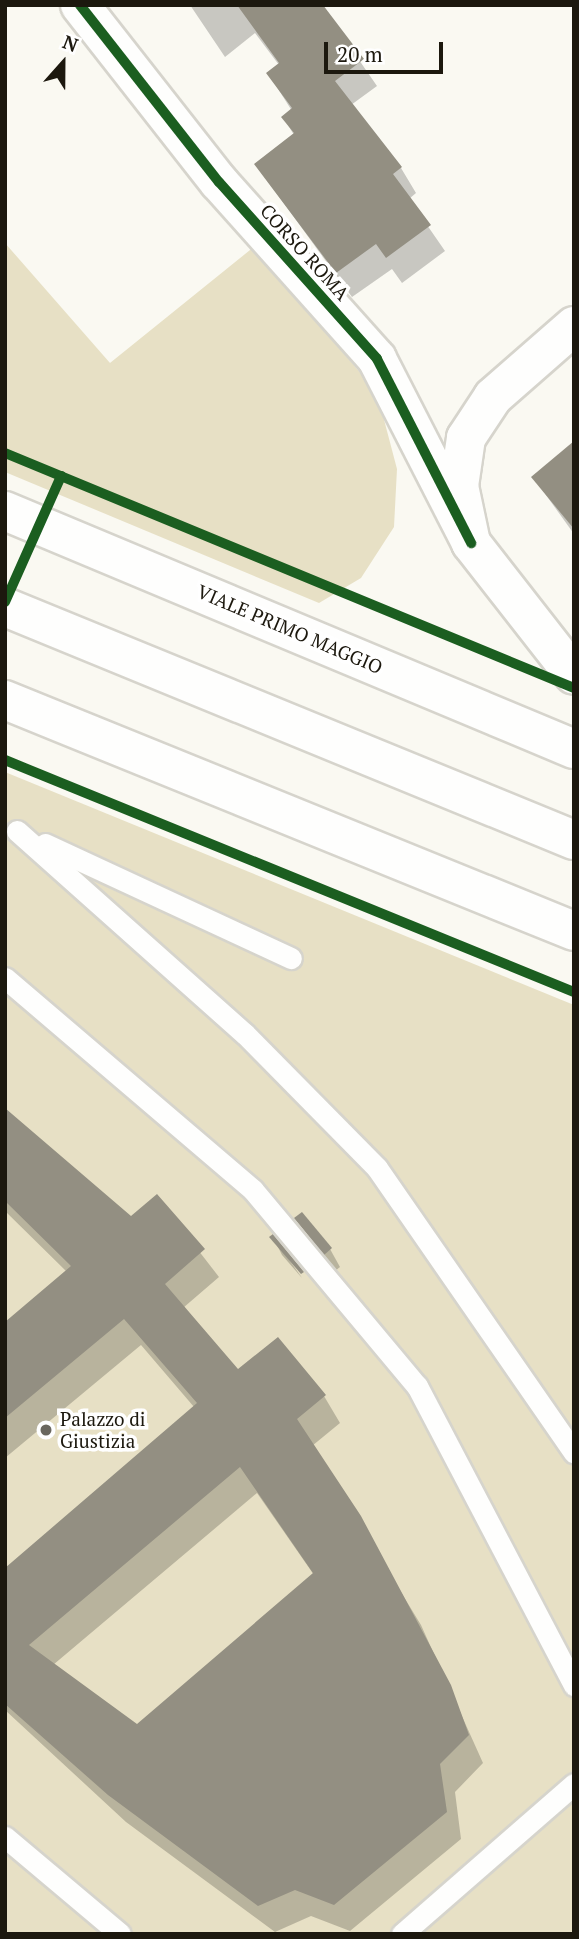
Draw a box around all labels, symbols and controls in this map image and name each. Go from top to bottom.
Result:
north arrow [28,28,98,98]
scale bar [327,28,446,72]
text: N [60,29,82,57]
text: 20 m [337,40,383,68]
street label: CORSO ROMA [256,199,354,305]
street label: VIALE PRIMO MAGGIO [194,580,386,678]
place label: Palazzo di Giustizia [60,1408,145,1452]
marker: Palazzo di Giustizia [38,1422,54,1438]

